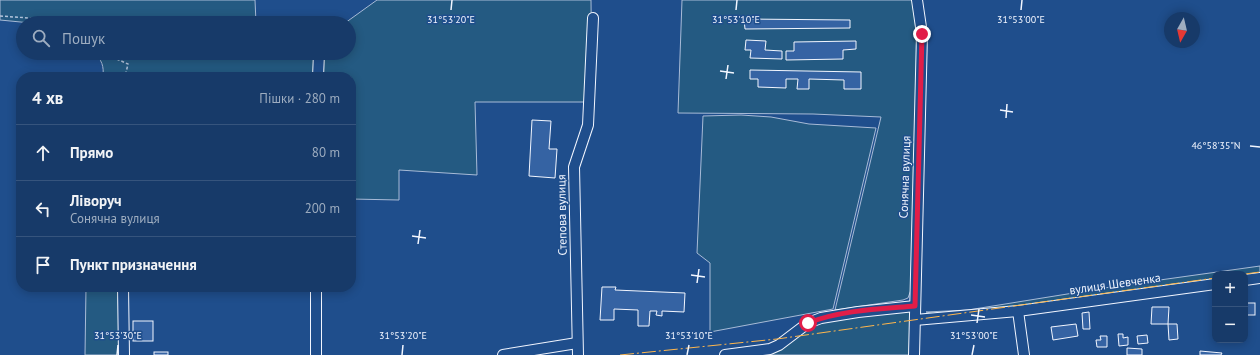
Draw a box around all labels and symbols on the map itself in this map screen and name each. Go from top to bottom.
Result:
north arrow [1164,12,1200,48]
text: 31°53'20"E [427,13,475,26]
text: 31°53'10"E [712,13,760,26]
text: 31°53'00"E [997,13,1045,26]
route end [913,25,931,43]
street label: Сонячна вулиця [896,135,913,219]
text: 46°58'35"N [1191,139,1241,152]
street label: Степова вулиця [553,174,570,256]
street label: вулиця Шевченка [1068,270,1162,297]
route start [799,314,817,332]
text: 31°53'30"E [94,329,142,342]
text: 31°53'20"E [379,329,427,342]
text: 31°53'10"E [665,329,713,342]
text: 31°53'00"E [950,329,998,342]

